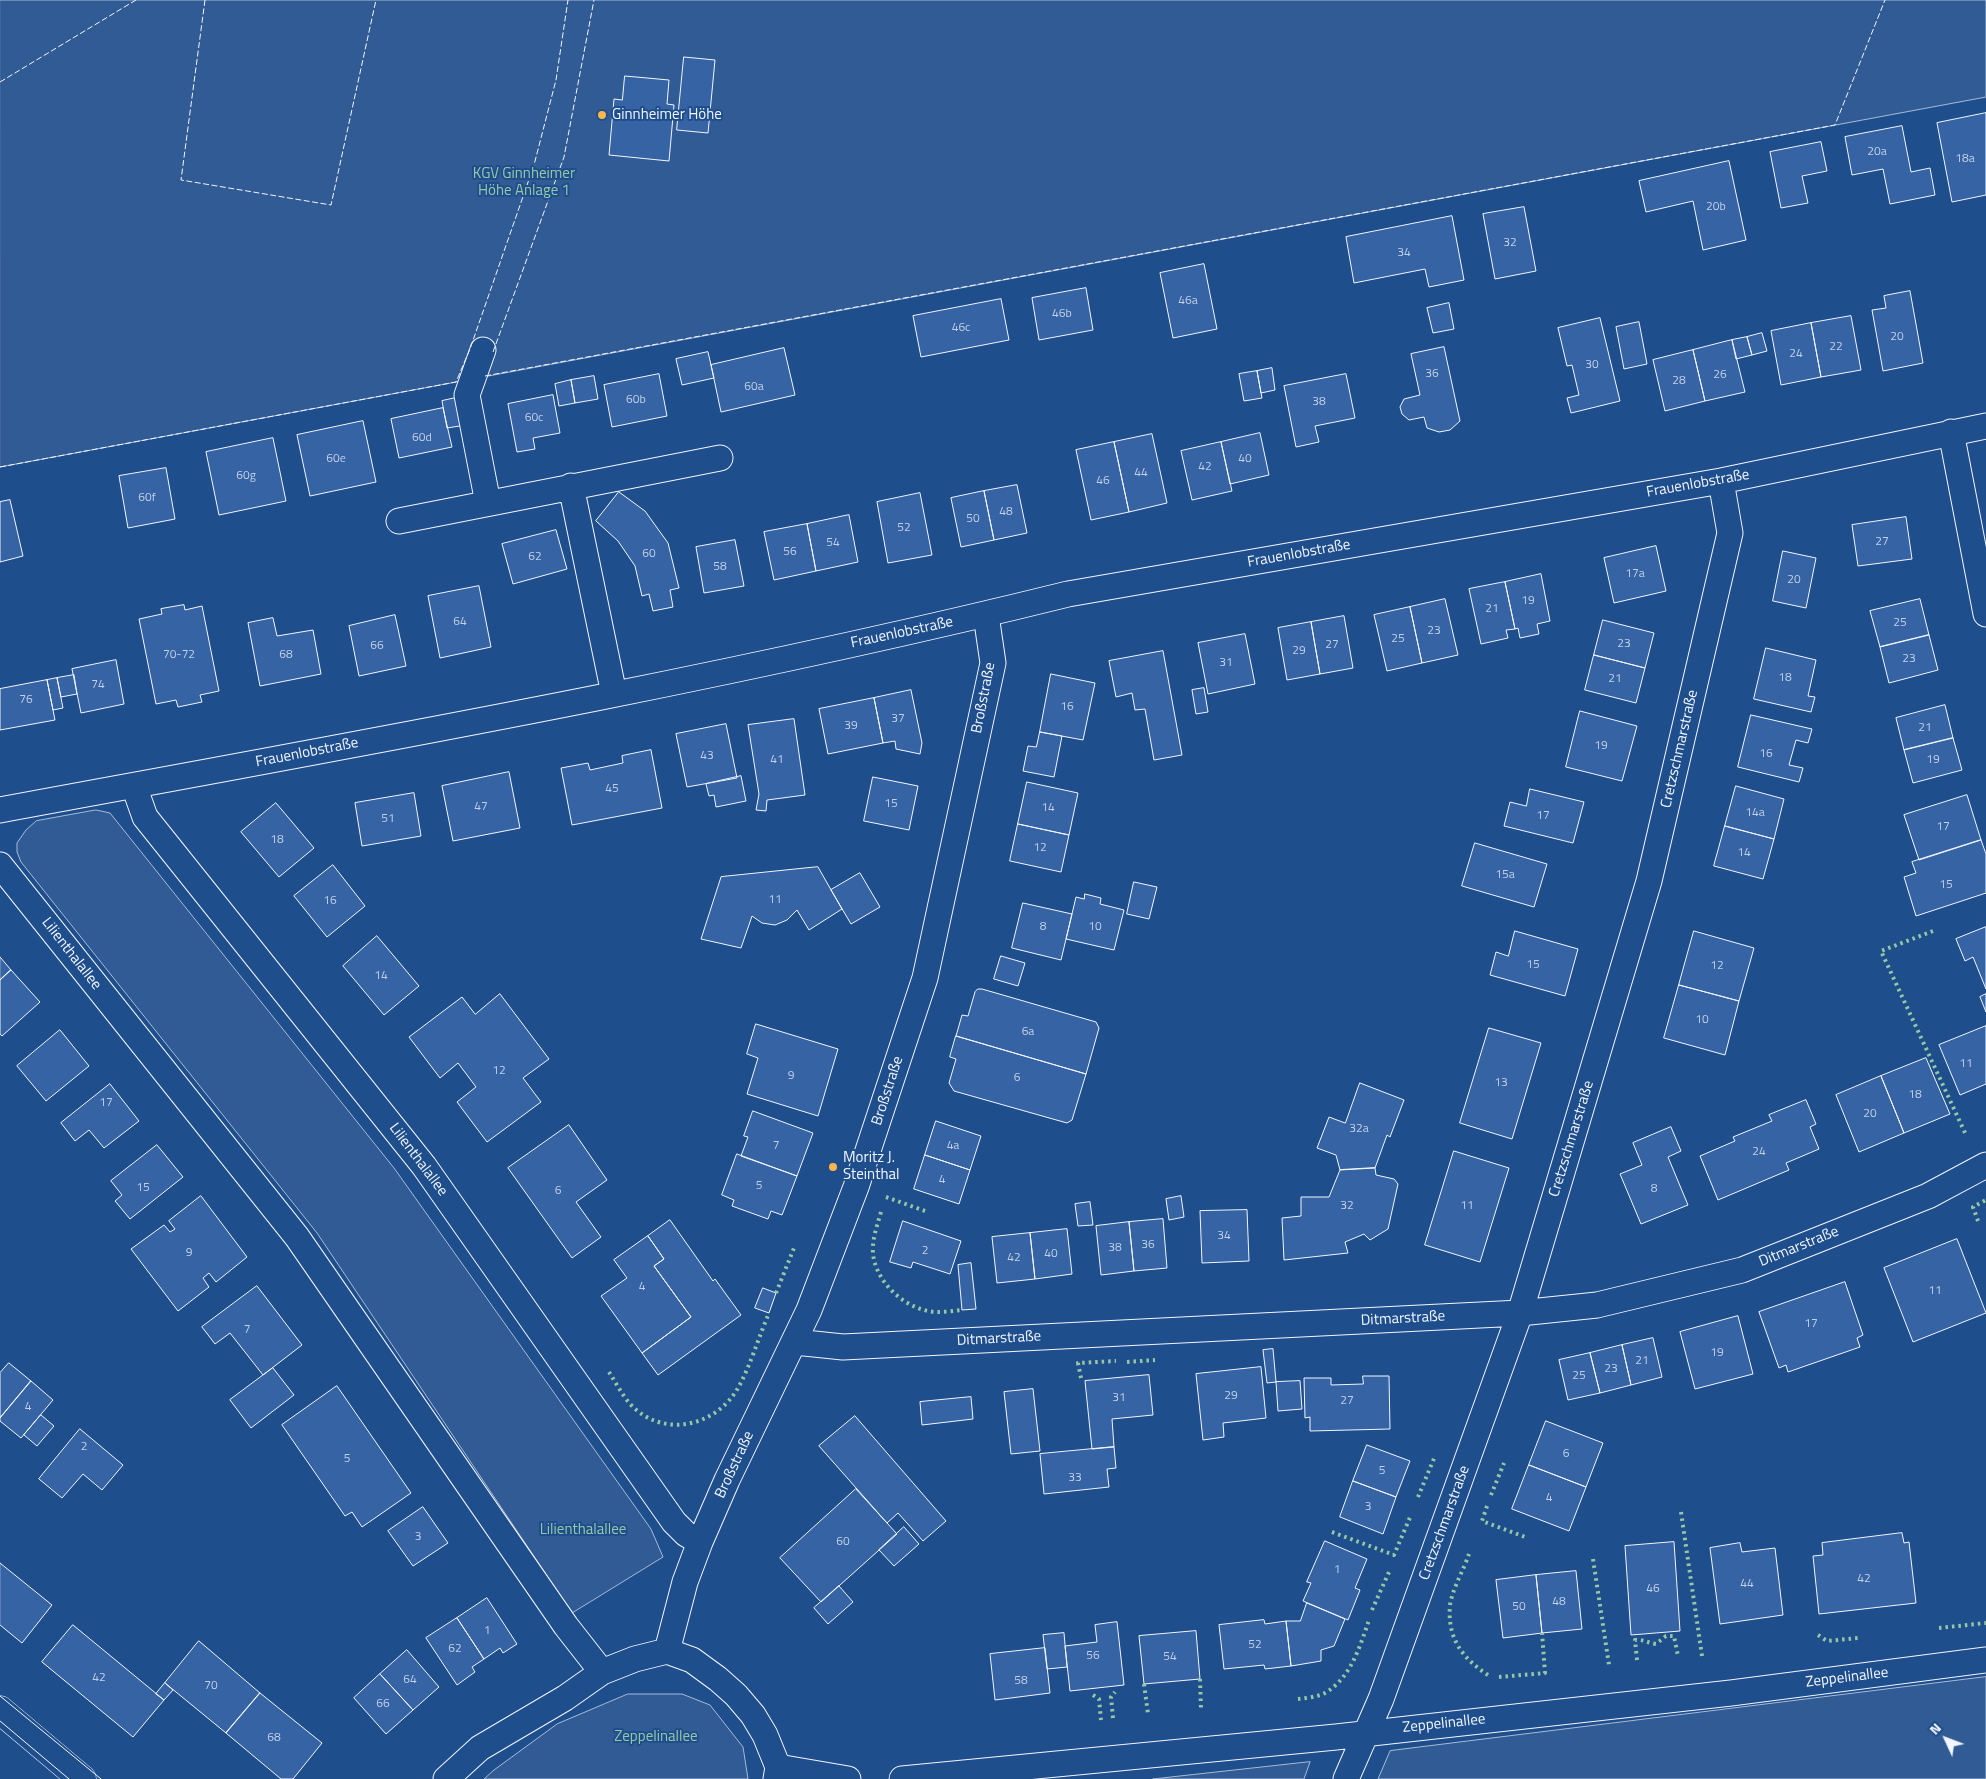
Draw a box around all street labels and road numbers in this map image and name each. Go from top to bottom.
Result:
street label: Frauenlobstraße [1645,466,1751,502]
street label: Frauenlobstraße [1246,536,1352,572]
street label: Frauenlobstraße [849,613,955,653]
street label: Broßstraße [968,661,1000,735]
street label: Cretzschmarstraße [1658,688,1702,810]
street label: Frauenlobstraße [254,734,360,772]
street label: Lilienthalallee [37,914,105,994]
street label: Broßstraße [868,1054,908,1128]
street label: Cretzschmarstraße [1546,1079,1598,1199]
street label: Lilienthalallee [385,1120,451,1200]
street label: Ditmarstraße [1756,1223,1842,1271]
street label: Ditmarstraße [1360,1308,1446,1330]
street label: Ditmarstraße [956,1328,1042,1350]
street label: Broßstraße [712,1429,758,1501]
street label: Cretzschmarstraße [1416,1463,1474,1583]
street label: Zeppelinallee [1805,1664,1889,1692]
street label: Zeppelinallee [1402,1711,1486,1737]

